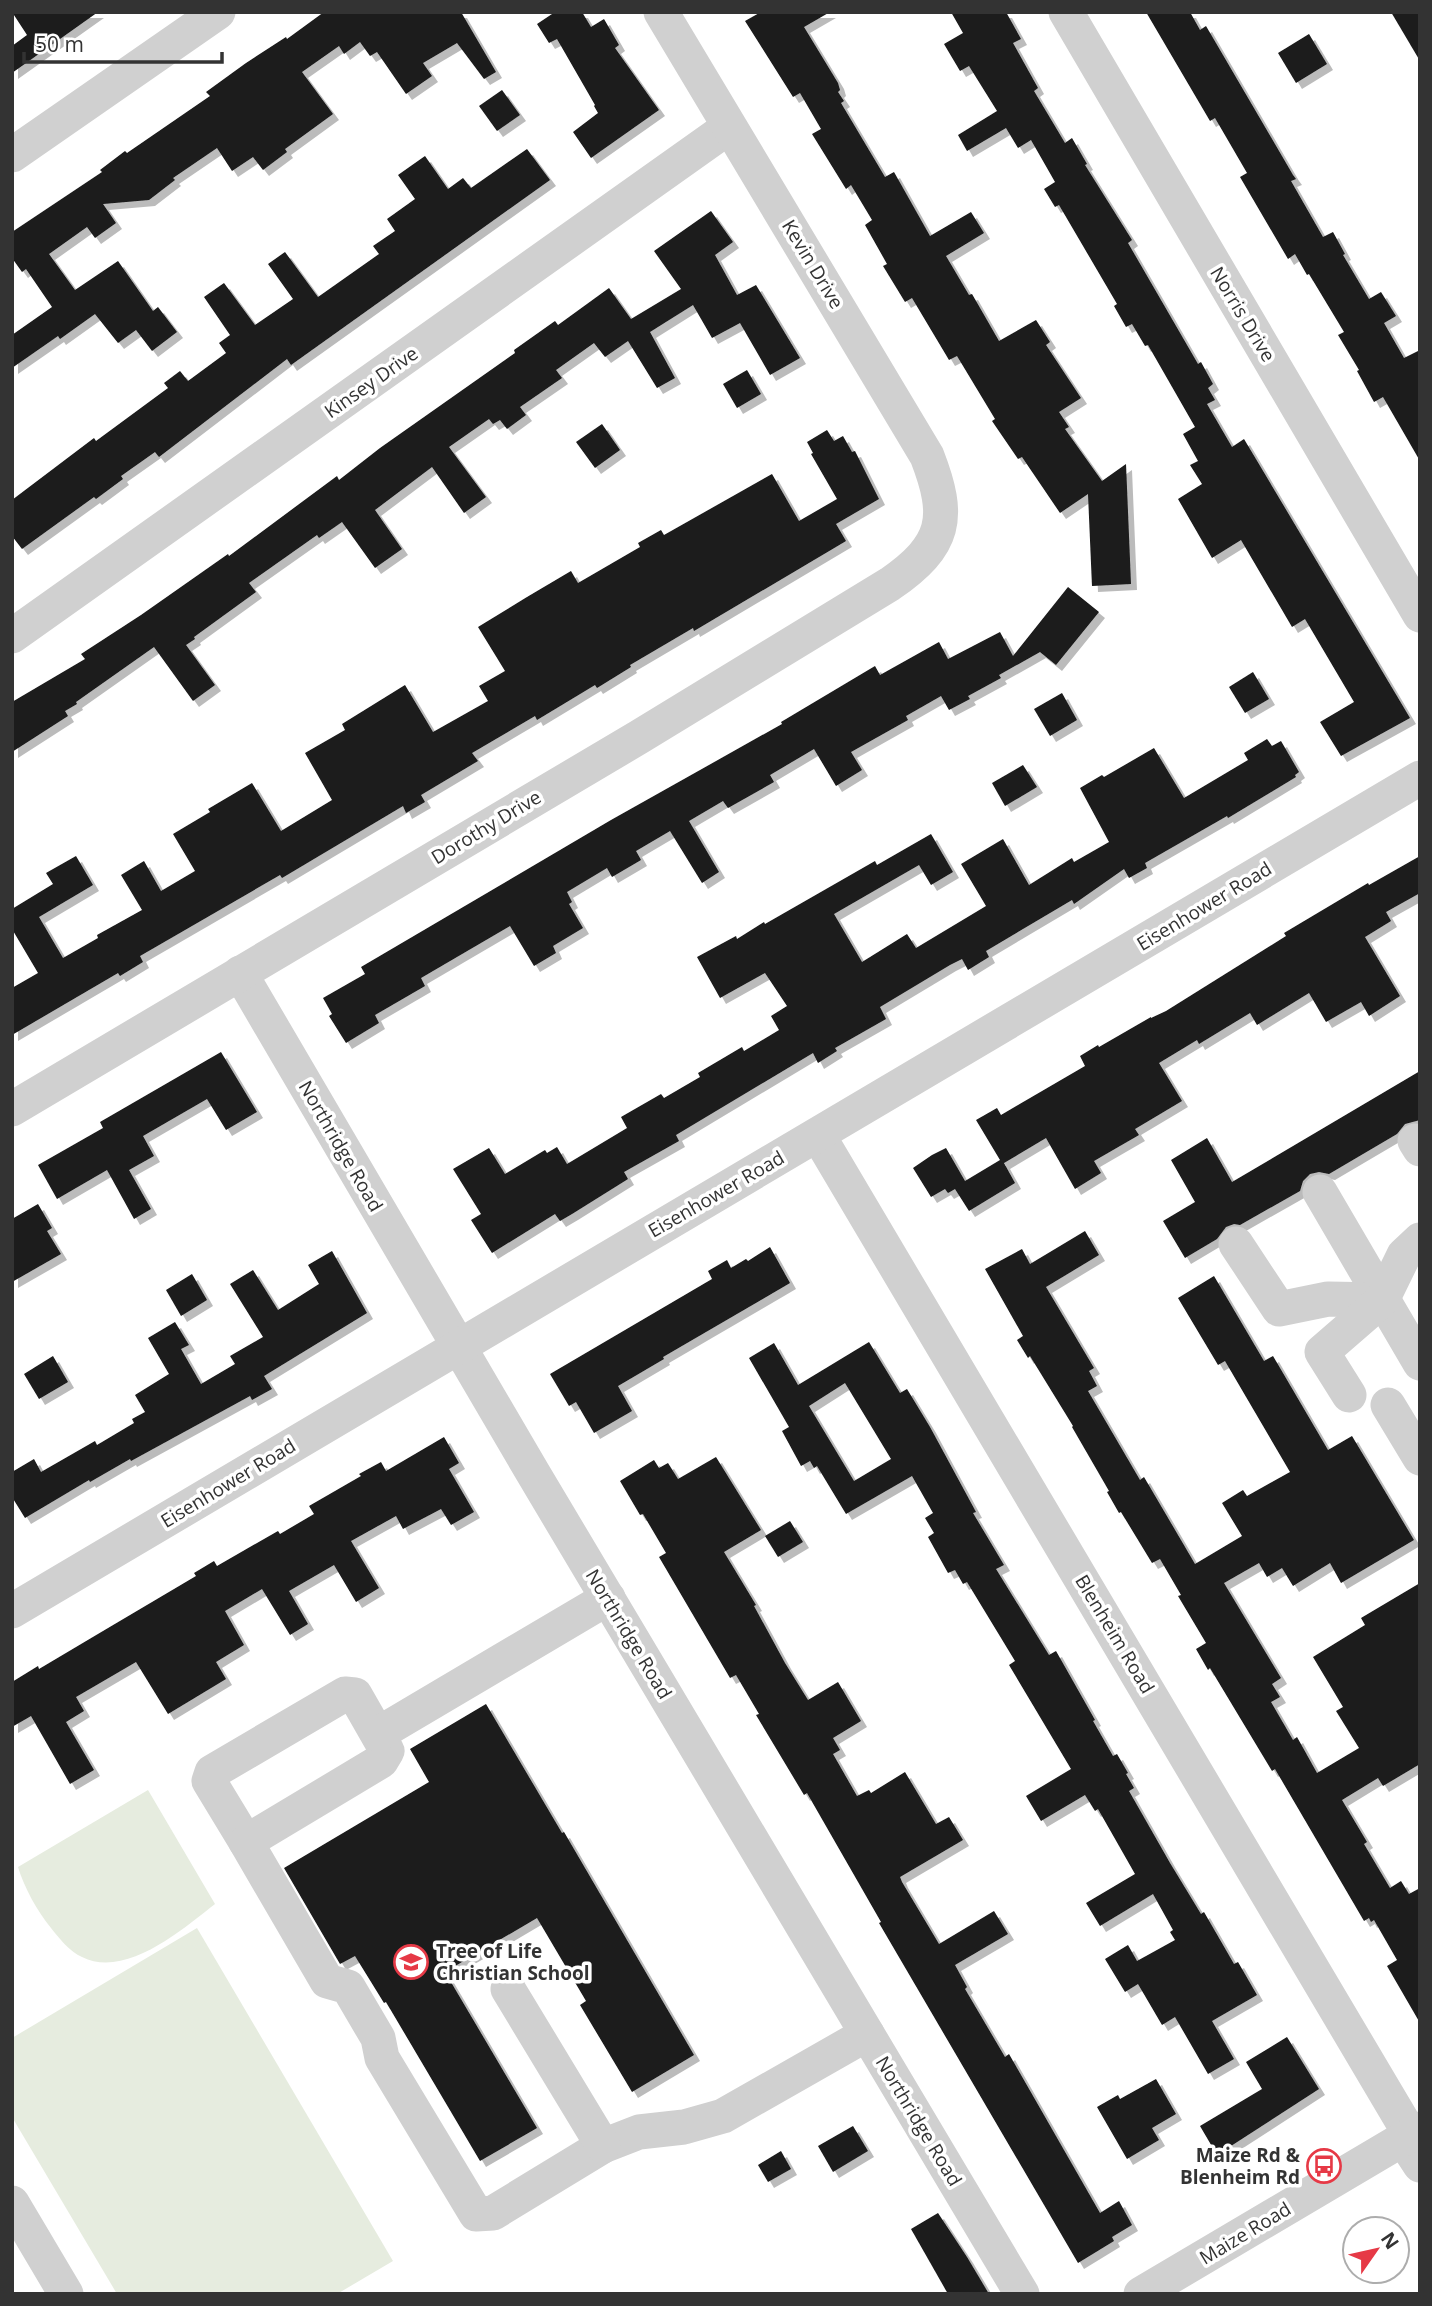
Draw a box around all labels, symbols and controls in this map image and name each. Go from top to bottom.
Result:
scale bar [24,21,222,65]
text: 50 m [35,30,84,58]
street label: Kevin Drive [776,215,850,313]
street label: Norris Drive [1204,262,1282,366]
street label: Kinsey Drive [319,340,423,424]
street label: Dorothy Drive [426,784,546,870]
street label: Eisenhower Road [1132,855,1276,957]
street label: Northridge Road [293,1076,389,1216]
street label: Eisenhower Road [643,1144,789,1244]
street label: Eisenhower Road [156,1432,300,1534]
street label: Northridge Road [580,1564,678,1704]
street label: Blenheim Road [1069,1570,1161,1698]
place label: Tree of Life Christian School [436,1938,589,1986]
school or university icon: Tree of Life Christian School [392,1943,430,1981]
street label: Northridge Road [870,2051,968,2191]
place label: Maize Rd & Blenheim Rd [1180,2142,1301,2190]
bus stop icon: Maize Rd & Blenheim Rd [1305,2147,1343,2185]
street label: Maize Road [1194,2196,1296,2270]
north arrow [1341,2215,1411,2285]
text: N [1375,2227,1405,2254]

